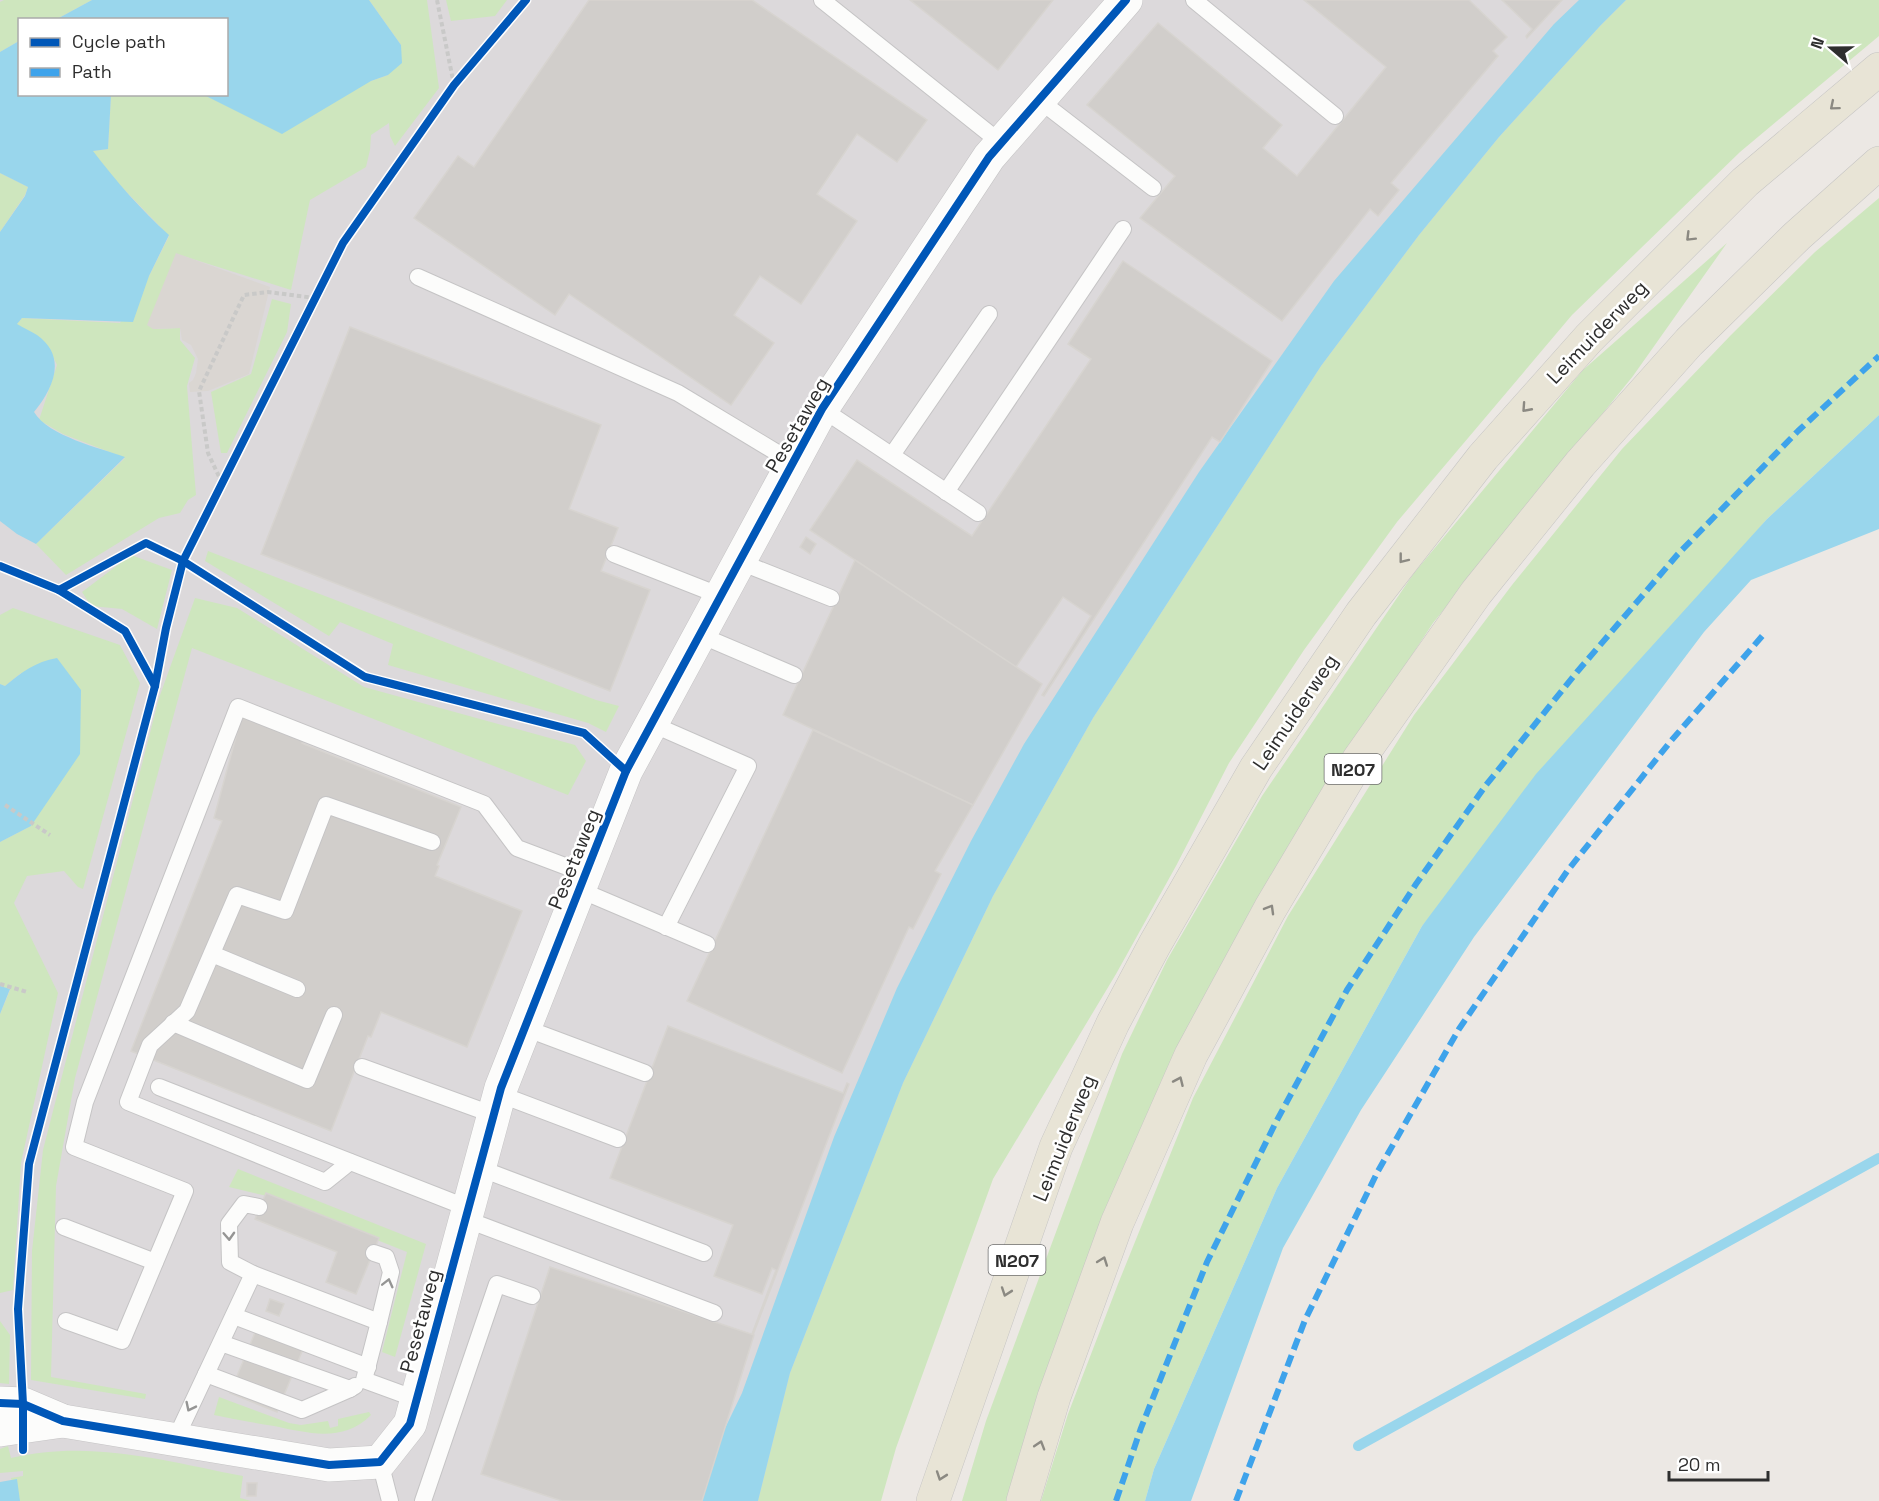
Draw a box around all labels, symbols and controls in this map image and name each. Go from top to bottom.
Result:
legend [18,18,228,96]
north arrow [1801,18,1861,78]
text: Cycle path [72,30,166,53]
text: N [1806,34,1829,52]
text: Path [72,60,112,83]
one-way arrow [1830,99,1841,110]
one-way arrow [1686,230,1696,241]
street label: Leimuiderweg [1541,275,1653,389]
street label: Pesetaweg [759,372,835,478]
one-way arrow [1522,401,1533,412]
one-way arrow [1400,553,1411,564]
street label: Leimuiderweg [1247,649,1343,775]
road number: N207 [1324,754,1382,784]
street label: Pesetaweg [542,805,606,913]
one-way arrow [1263,905,1275,915]
street label: Leimuiderweg [1027,1071,1101,1205]
one-way arrow [1172,1077,1184,1088]
one-way arrow [223,1231,236,1240]
road number: N207 [988,1245,1046,1275]
one-way arrow [1096,1256,1109,1267]
street label: Pesetaweg [394,1266,446,1376]
one-way arrow [381,1278,394,1288]
one-way arrow [1000,1286,1013,1296]
one-way arrow [186,1401,198,1412]
one-way arrow [1033,1440,1045,1451]
scale bar [1669,1444,1768,1482]
text: 20 m [1678,1453,1721,1476]
one-way arrow [935,1470,948,1480]

